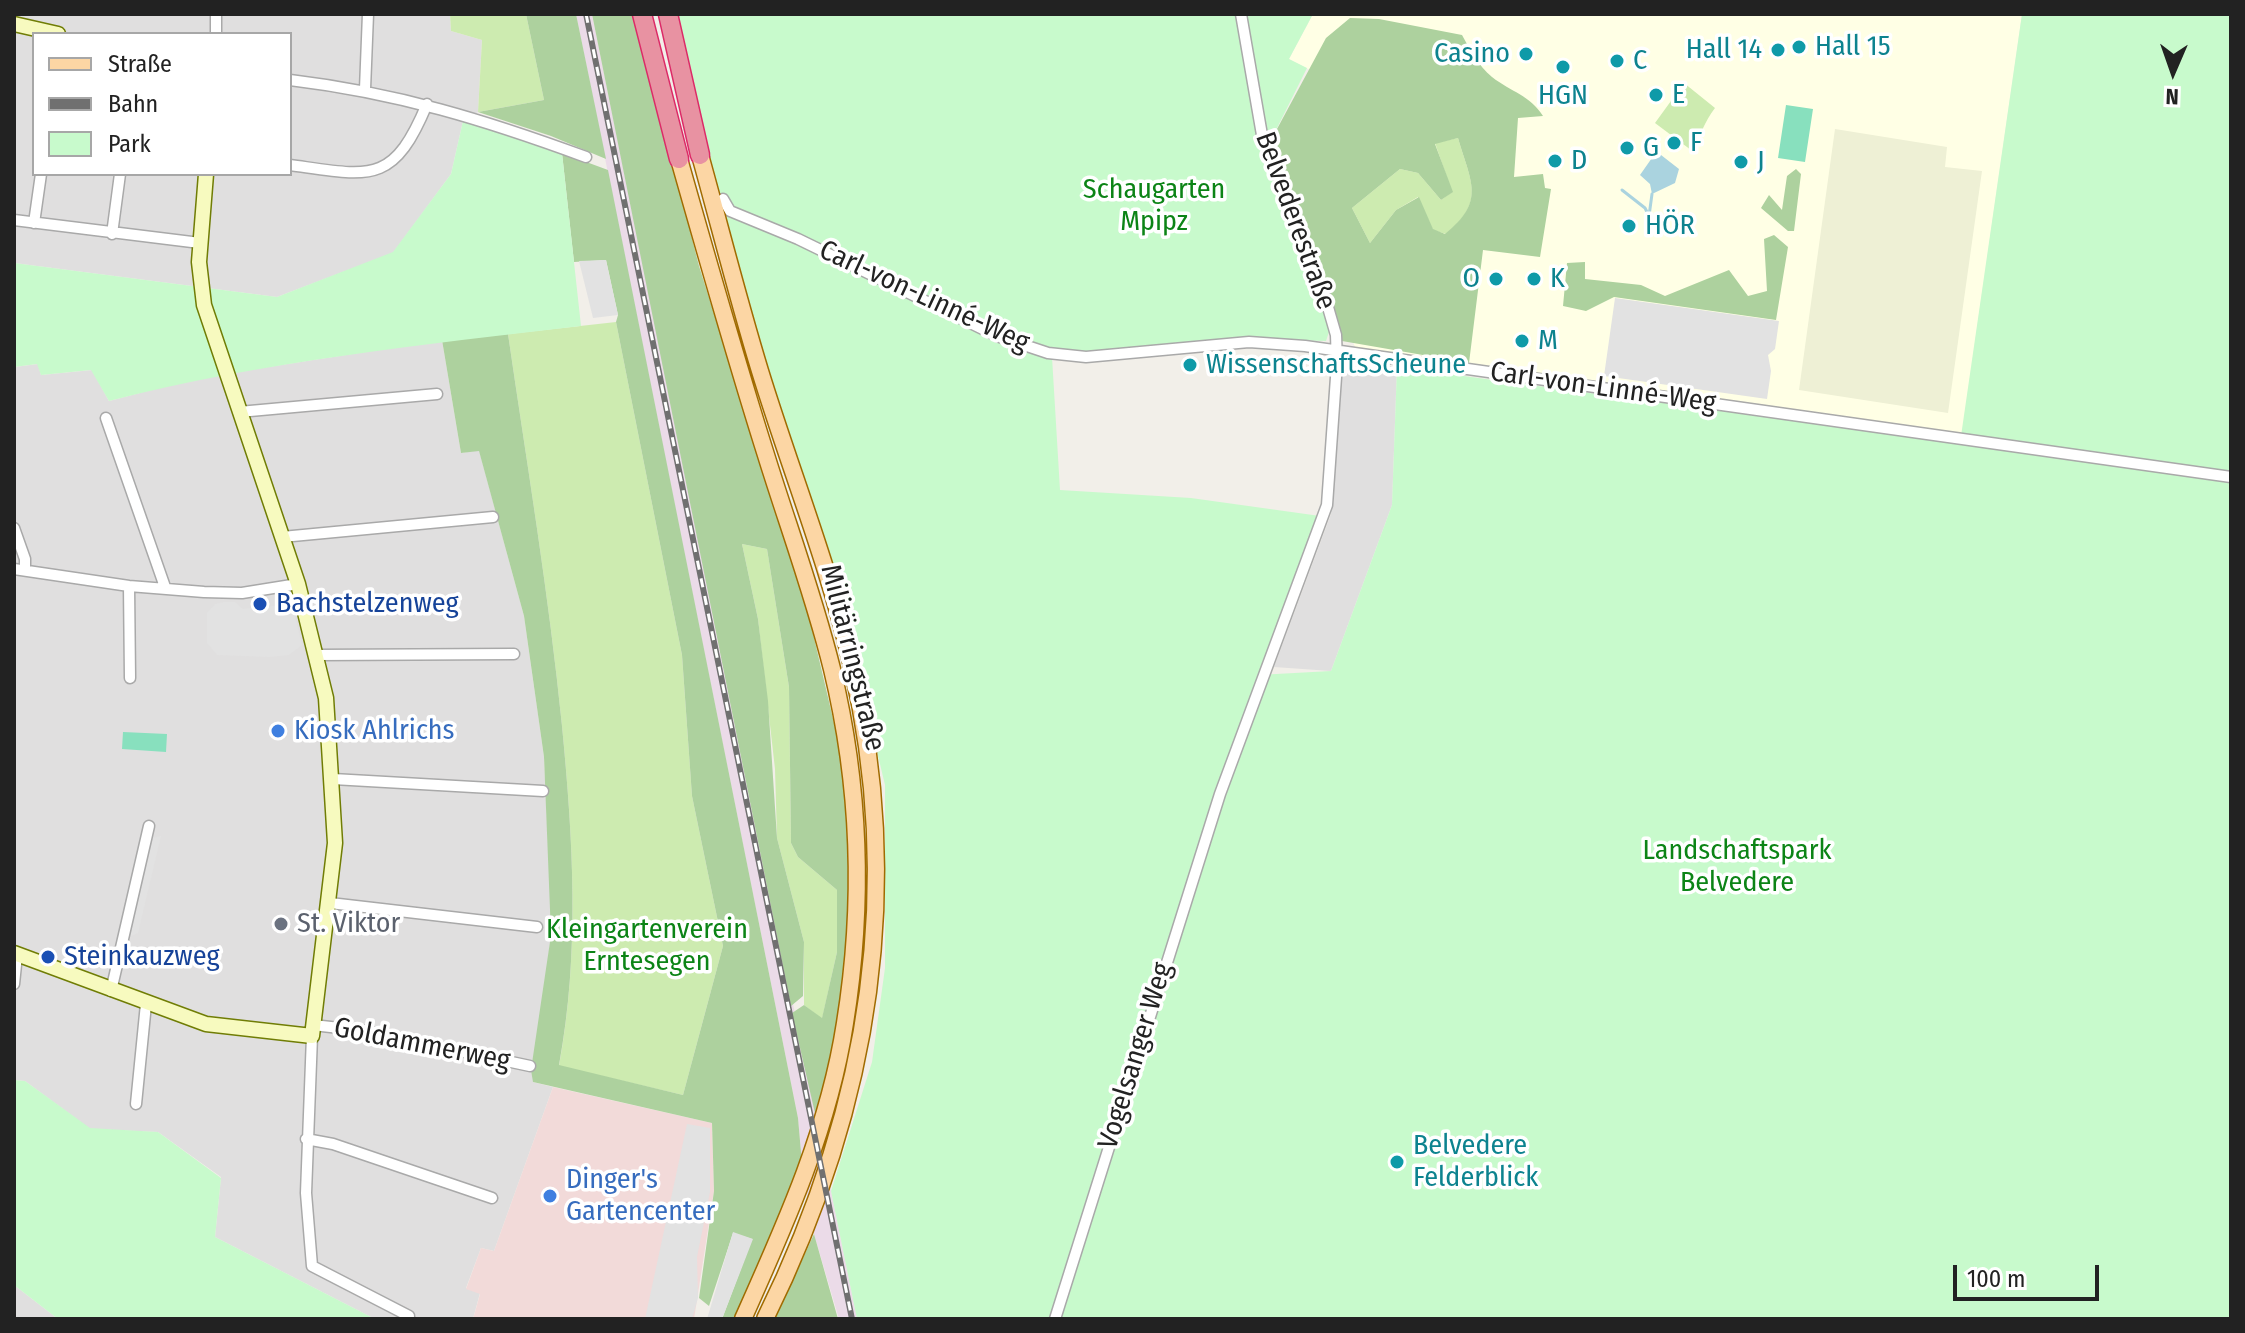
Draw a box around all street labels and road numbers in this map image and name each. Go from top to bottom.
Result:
street label: Belvederestraße [1247,128,1343,314]
street label: Carl-von-Linné-Weg [814,234,1034,360]
street label: Carl-von-Linné-Weg [1488,356,1718,420]
street label: Militärringstraße [813,561,891,755]
street label: Vogelsanger Weg [1092,959,1180,1153]
street label: Goldammerweg [331,1011,513,1079]

